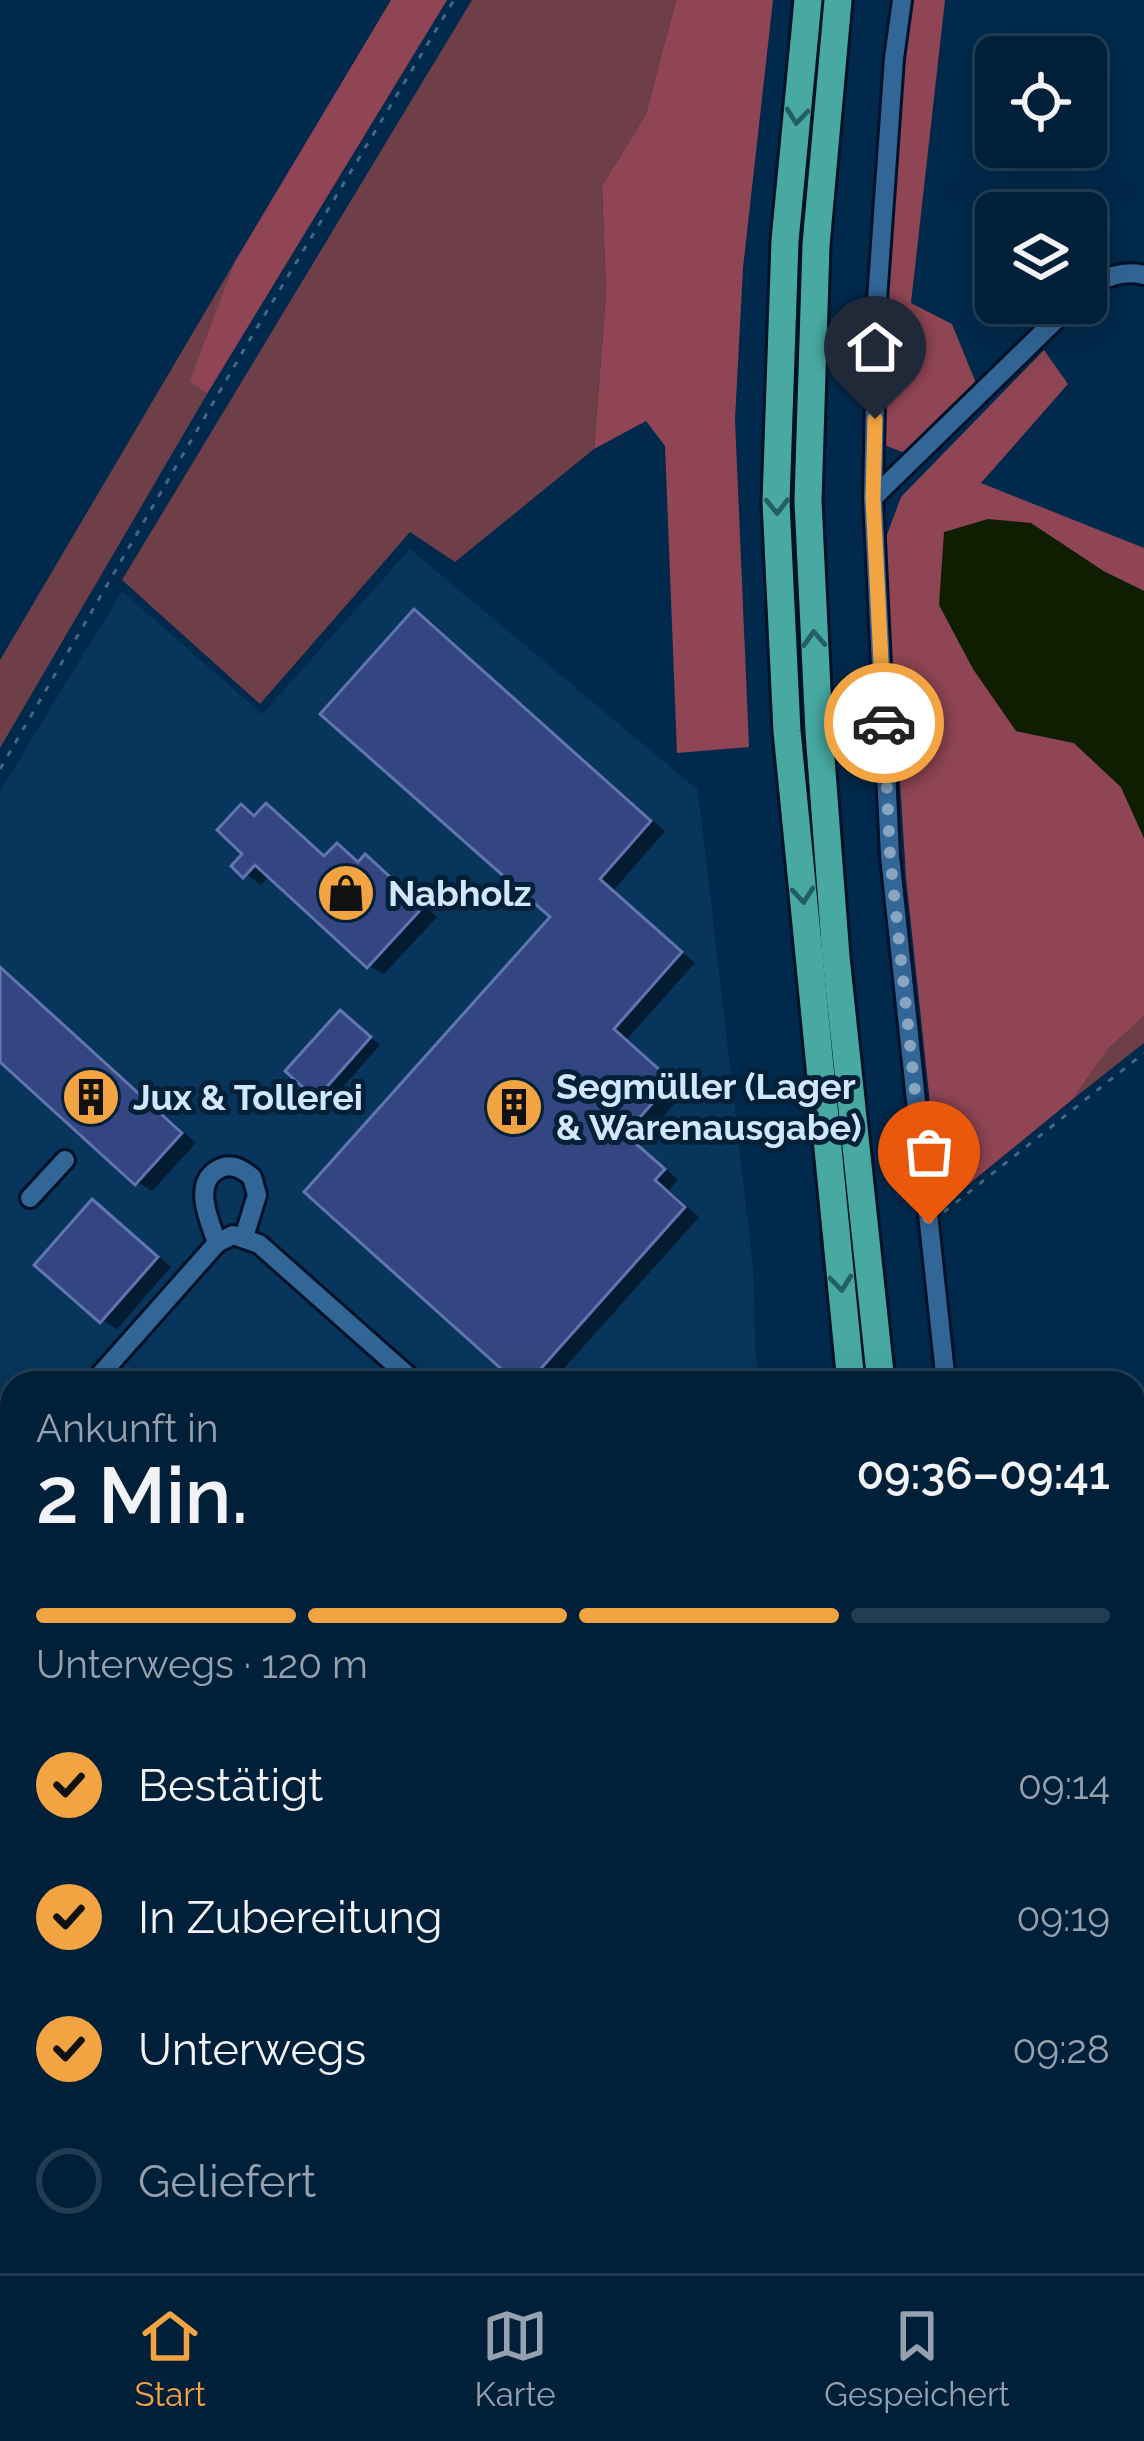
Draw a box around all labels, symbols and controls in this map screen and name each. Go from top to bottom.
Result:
map controls [975,36,1107,324]
button: locate [975,36,1107,168]
one-way arrow [785,107,810,126]
button: layers [975,192,1107,324]
pin [824,296,926,419]
icon: home [842,314,908,380]
one-way arrow [763,497,789,516]
one-way arrow [802,629,828,648]
courier [824,663,944,783]
icon: car [851,690,917,756]
shop icon: Nabholz [315,862,377,924]
place label: Nabholz [388,872,531,914]
one-way arrow [790,886,815,905]
place label: Segmüller (Lager & Warenausgabe) [556,1065,862,1148]
building icon: Jux & Tollerei [60,1066,122,1128]
place label: Jux & Tollerei [133,1076,363,1118]
building icon: Segmüller (Lager & Warenausgabe) [483,1076,545,1138]
pin [878,1101,980,1224]
icon: bag [896,1119,962,1185]
one-way arrow [828,1274,853,1293]
text: Ankunft in [36,1405,219,1451]
text: 09:36–09:41 [856,1447,1110,1500]
text: 2 Min. [36,1450,248,1541]
text: Unterwegs · 120 m [36,1641,368,1687]
icon: check [36,1752,102,1818]
text: Bestätigt [138,1759,323,1812]
text: 09:14 [1018,1762,1110,1808]
icon: check [36,1884,102,1950]
text: In Zubereitung [138,1891,443,1944]
text: 09:19 [1016,1894,1110,1940]
icon: check [36,2016,102,2082]
text: Unterwegs [138,2023,366,2076]
text: 09:28 [1012,2026,1110,2072]
text: Geliefert [138,2155,316,2208]
tab: Start [134,2303,206,2414]
tab: Karte [475,2303,556,2414]
tab: Gespeichert [824,2303,1010,2414]

